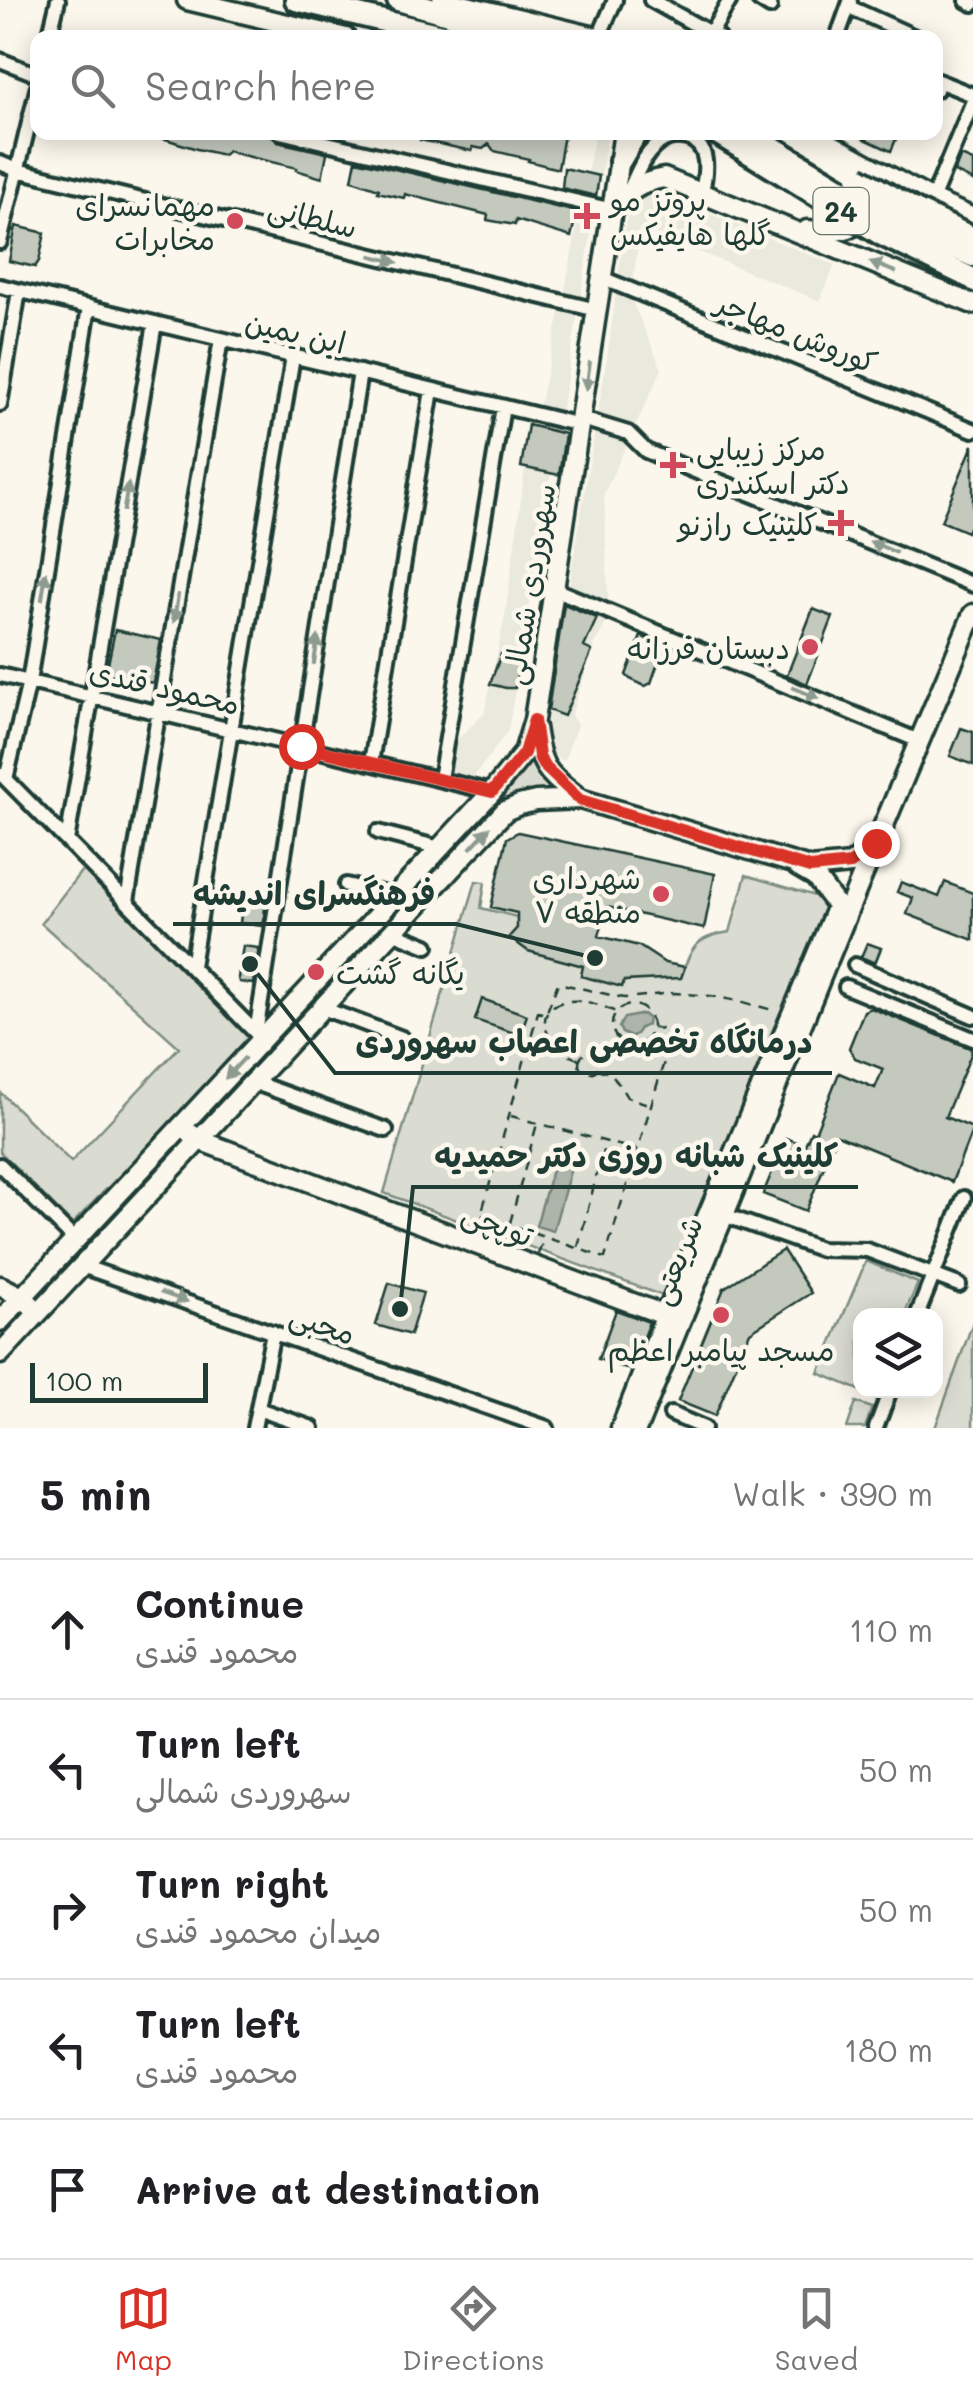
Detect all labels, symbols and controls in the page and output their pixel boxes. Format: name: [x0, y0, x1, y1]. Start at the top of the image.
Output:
search box: [30, 30, 943, 140]
icon: search: [65, 58, 120, 113]
text: Search here: [145, 60, 376, 110]
place label: پروتز مو گلها هایفیکس: [608, 179, 771, 253]
place label: مهمانسرای مخابرات: [75, 184, 215, 258]
street label: سلطانی: [264, 186, 362, 247]
road number: 24: [814, 188, 868, 234]
marker: پروتز مو گلها هایفیکس: [574, 203, 600, 229]
marker: مهمانسرای مخابرات: [224, 210, 246, 232]
one-way arrow: [369, 252, 400, 267]
one-way arrow: [868, 258, 898, 274]
street label: کوروش مهاجر: [708, 279, 884, 381]
street label: ابن یمین: [242, 300, 350, 362]
one-way arrow: [579, 361, 595, 392]
place label: مرکز زیبایی دکتر اسکندری: [696, 428, 850, 502]
marker: مرکز زیبایی دکتر اسکندری: [660, 452, 686, 478]
one-way arrow: [118, 481, 134, 512]
street label: سهروردی شمالی: [492, 481, 565, 688]
place label: کلینیک رازنو: [676, 503, 818, 543]
marker: کلینیک رازنو: [828, 510, 854, 536]
one-way arrow: [868, 539, 898, 555]
one-way arrow: [37, 569, 53, 601]
one-way arrow: [168, 593, 184, 624]
place label: دبستان فرزانه: [627, 627, 790, 667]
one-way arrow: [309, 634, 324, 665]
marker: دبستان فرزانه: [799, 636, 821, 658]
street label: محمود قندی: [86, 649, 244, 723]
one-way arrow: [791, 686, 821, 702]
route start: [279, 724, 325, 770]
route end: [854, 821, 900, 867]
one-way arrow: [468, 826, 491, 850]
place label: شهرداری منطقه ۷: [533, 857, 641, 931]
callout: فرهنگسرای اندیشه: [173, 862, 456, 924]
text: فرهنگسرای اندیشه: [193, 871, 435, 913]
marker: شهرداری منطقه ۷: [650, 883, 672, 905]
place label: یگانه گشت: [336, 952, 465, 992]
marker: یگانه گشت: [305, 961, 327, 983]
callout: درمانگاه تخصصی اعصاب سهروردی: [335, 1011, 832, 1073]
text: درمانگاه تخصصی اعصاب سهروردی: [356, 1019, 812, 1063]
one-way arrow: [224, 1056, 247, 1080]
callout: کلینیک شبانه روزی دکتر حمیدیه: [413, 1125, 858, 1187]
text: کلینیک شبانه روزی دکتر حمیدیه: [434, 1133, 838, 1176]
street label: توپچی: [456, 1191, 540, 1256]
street label: شریعتی: [639, 1210, 712, 1311]
one-way arrow: [159, 1291, 189, 1306]
street label: محبی: [284, 1293, 361, 1354]
marker: مسجد پیامبر اعظم: [710, 1304, 732, 1326]
map controls: [853, 1308, 943, 1398]
button: layers: [853, 1308, 943, 1398]
place label: مسجد پیامبر اعظم: [608, 1329, 834, 1373]
scale bar: [30, 1358, 208, 1402]
text: 100 m: [45, 1362, 123, 1398]
text: 5 min: [40, 1466, 151, 1521]
text: Walk · 390 m: [732, 1472, 933, 1514]
text: Continue: [135, 1578, 304, 1628]
icon: ahead: [40, 1602, 95, 1657]
text: 110 m: [849, 1608, 933, 1650]
text: محمود قندی: [135, 1629, 298, 1671]
text: Turn left: [135, 1718, 301, 1768]
icon: left: [40, 1742, 95, 1797]
text: 50 m: [859, 1748, 933, 1790]
text: سهروردی شمالی: [135, 1769, 352, 1811]
text: Turn right: [135, 1858, 329, 1908]
icon: right: [40, 1882, 95, 1937]
text: 50 m: [859, 1888, 933, 1930]
text: میدان محمود قندی: [135, 1909, 381, 1951]
text: Turn left: [135, 1998, 301, 2048]
icon: left: [40, 2022, 95, 2077]
text: 180 m: [844, 2028, 933, 2070]
text: محمود قندی: [135, 2049, 298, 2091]
icon: arrive: [40, 2162, 95, 2217]
text: Arrive at destination: [135, 2164, 540, 2214]
tab: Map: [115, 2281, 172, 2377]
tab: Directions: [402, 2281, 545, 2377]
tab: Saved: [775, 2281, 858, 2377]

